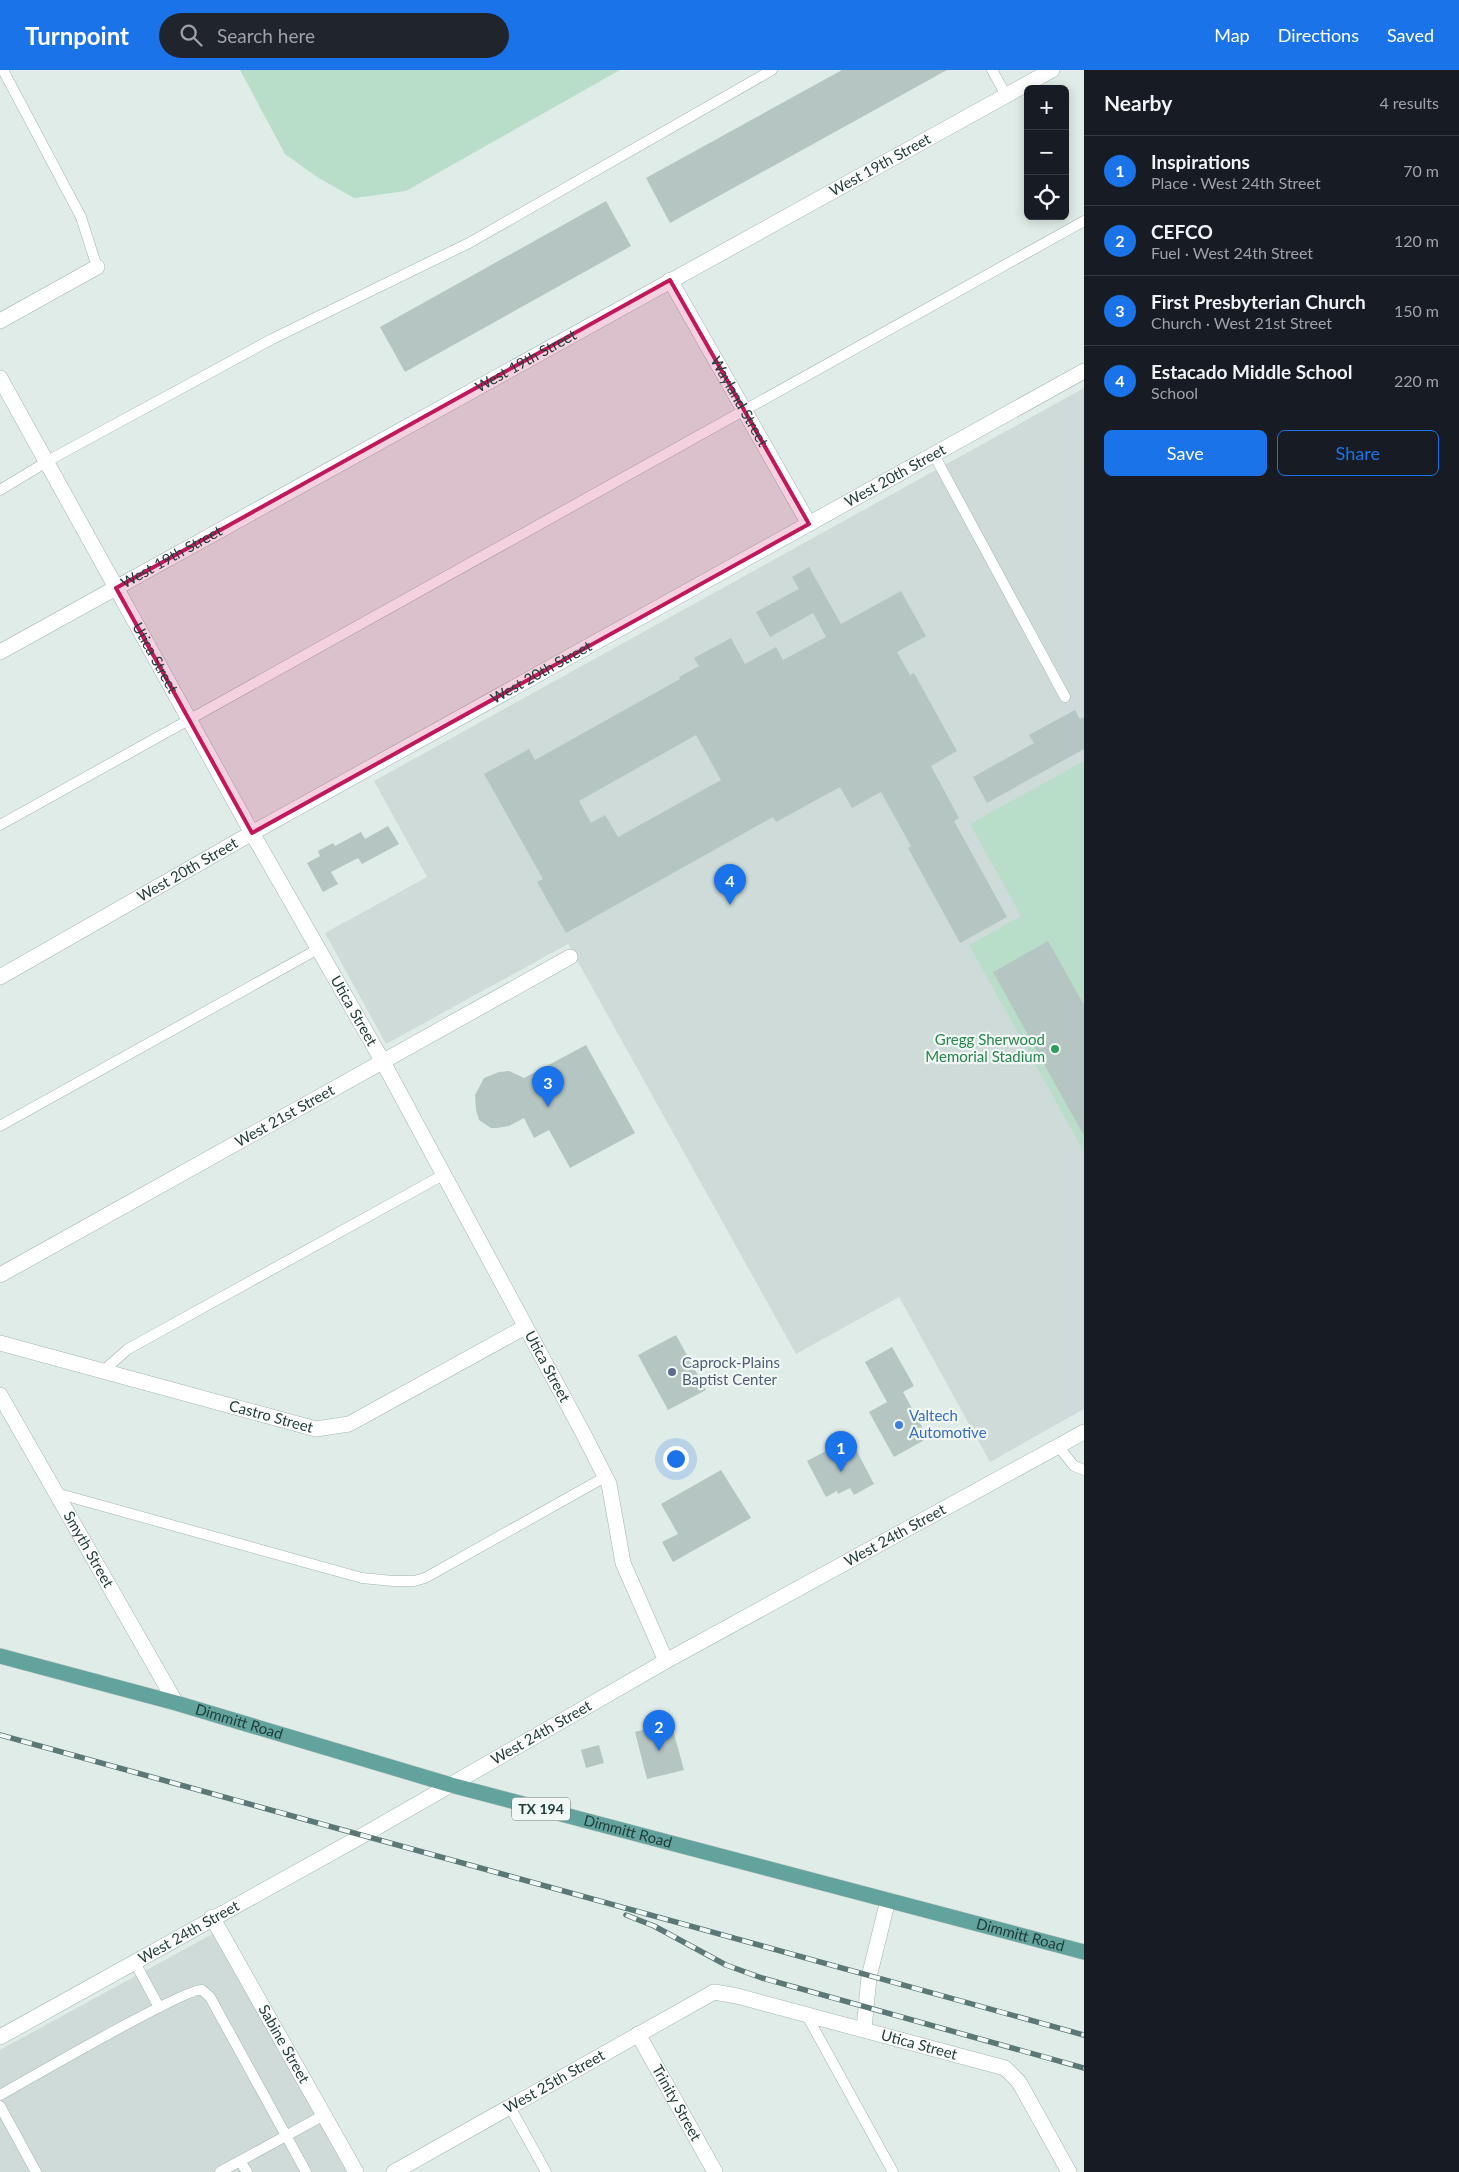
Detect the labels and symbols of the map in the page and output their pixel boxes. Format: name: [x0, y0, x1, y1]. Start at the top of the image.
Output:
street label: West 19th Street: [826, 129, 934, 199]
street label: West 19th Street: [472, 325, 580, 395]
street label: Wayland Street: [707, 353, 773, 450]
street label: West 20th Street: [841, 439, 949, 510]
street label: West 19th Street: [117, 521, 225, 591]
street label: Utica Street: [129, 619, 183, 697]
street label: West 20th Street: [487, 636, 595, 707]
street label: West 20th Street: [134, 833, 241, 905]
pin: 4: [714, 864, 746, 905]
street label: Utica Street: [327, 972, 382, 1049]
place label: Gregg Sherwood Memorial Stadium: [925, 1030, 1045, 1065]
marker: Gregg Sherwood Memorial Stadium: [1049, 1043, 1061, 1055]
pin: 3: [532, 1066, 564, 1107]
street label: West 21st Street: [231, 1080, 338, 1150]
street label: Utica Street: [522, 1327, 575, 1405]
place label: Caprock-Plains Baptist Center: [682, 1353, 780, 1388]
marker: Caprock-Plains Baptist Center: [666, 1366, 678, 1378]
street label: Castro Street: [227, 1396, 316, 1436]
place label: Valtech Automotive: [909, 1406, 987, 1441]
marker: Valtech Automotive: [893, 1419, 905, 1431]
pin: 1: [825, 1431, 857, 1472]
your location: [663, 1446, 689, 1472]
street label: West 24th Street: [841, 1499, 949, 1570]
street label: Smyth Street: [60, 1508, 118, 1591]
street label: West 24th Street: [487, 1696, 595, 1768]
street label: Dimmitt Road: [193, 1699, 285, 1742]
pin: 2: [643, 1710, 675, 1751]
road number: TX 194: [512, 1798, 570, 1820]
street label: Dimmitt Road: [582, 1810, 674, 1851]
street label: West 24th Street: [135, 1896, 243, 1967]
street label: Dimmitt Road: [975, 1914, 1067, 1955]
street label: Sabine Street: [255, 2001, 314, 2087]
street label: Utica Street: [879, 2025, 960, 2063]
street label: West 25th Street: [500, 2045, 608, 2116]
street label: Trinity Street: [649, 2061, 706, 2144]

